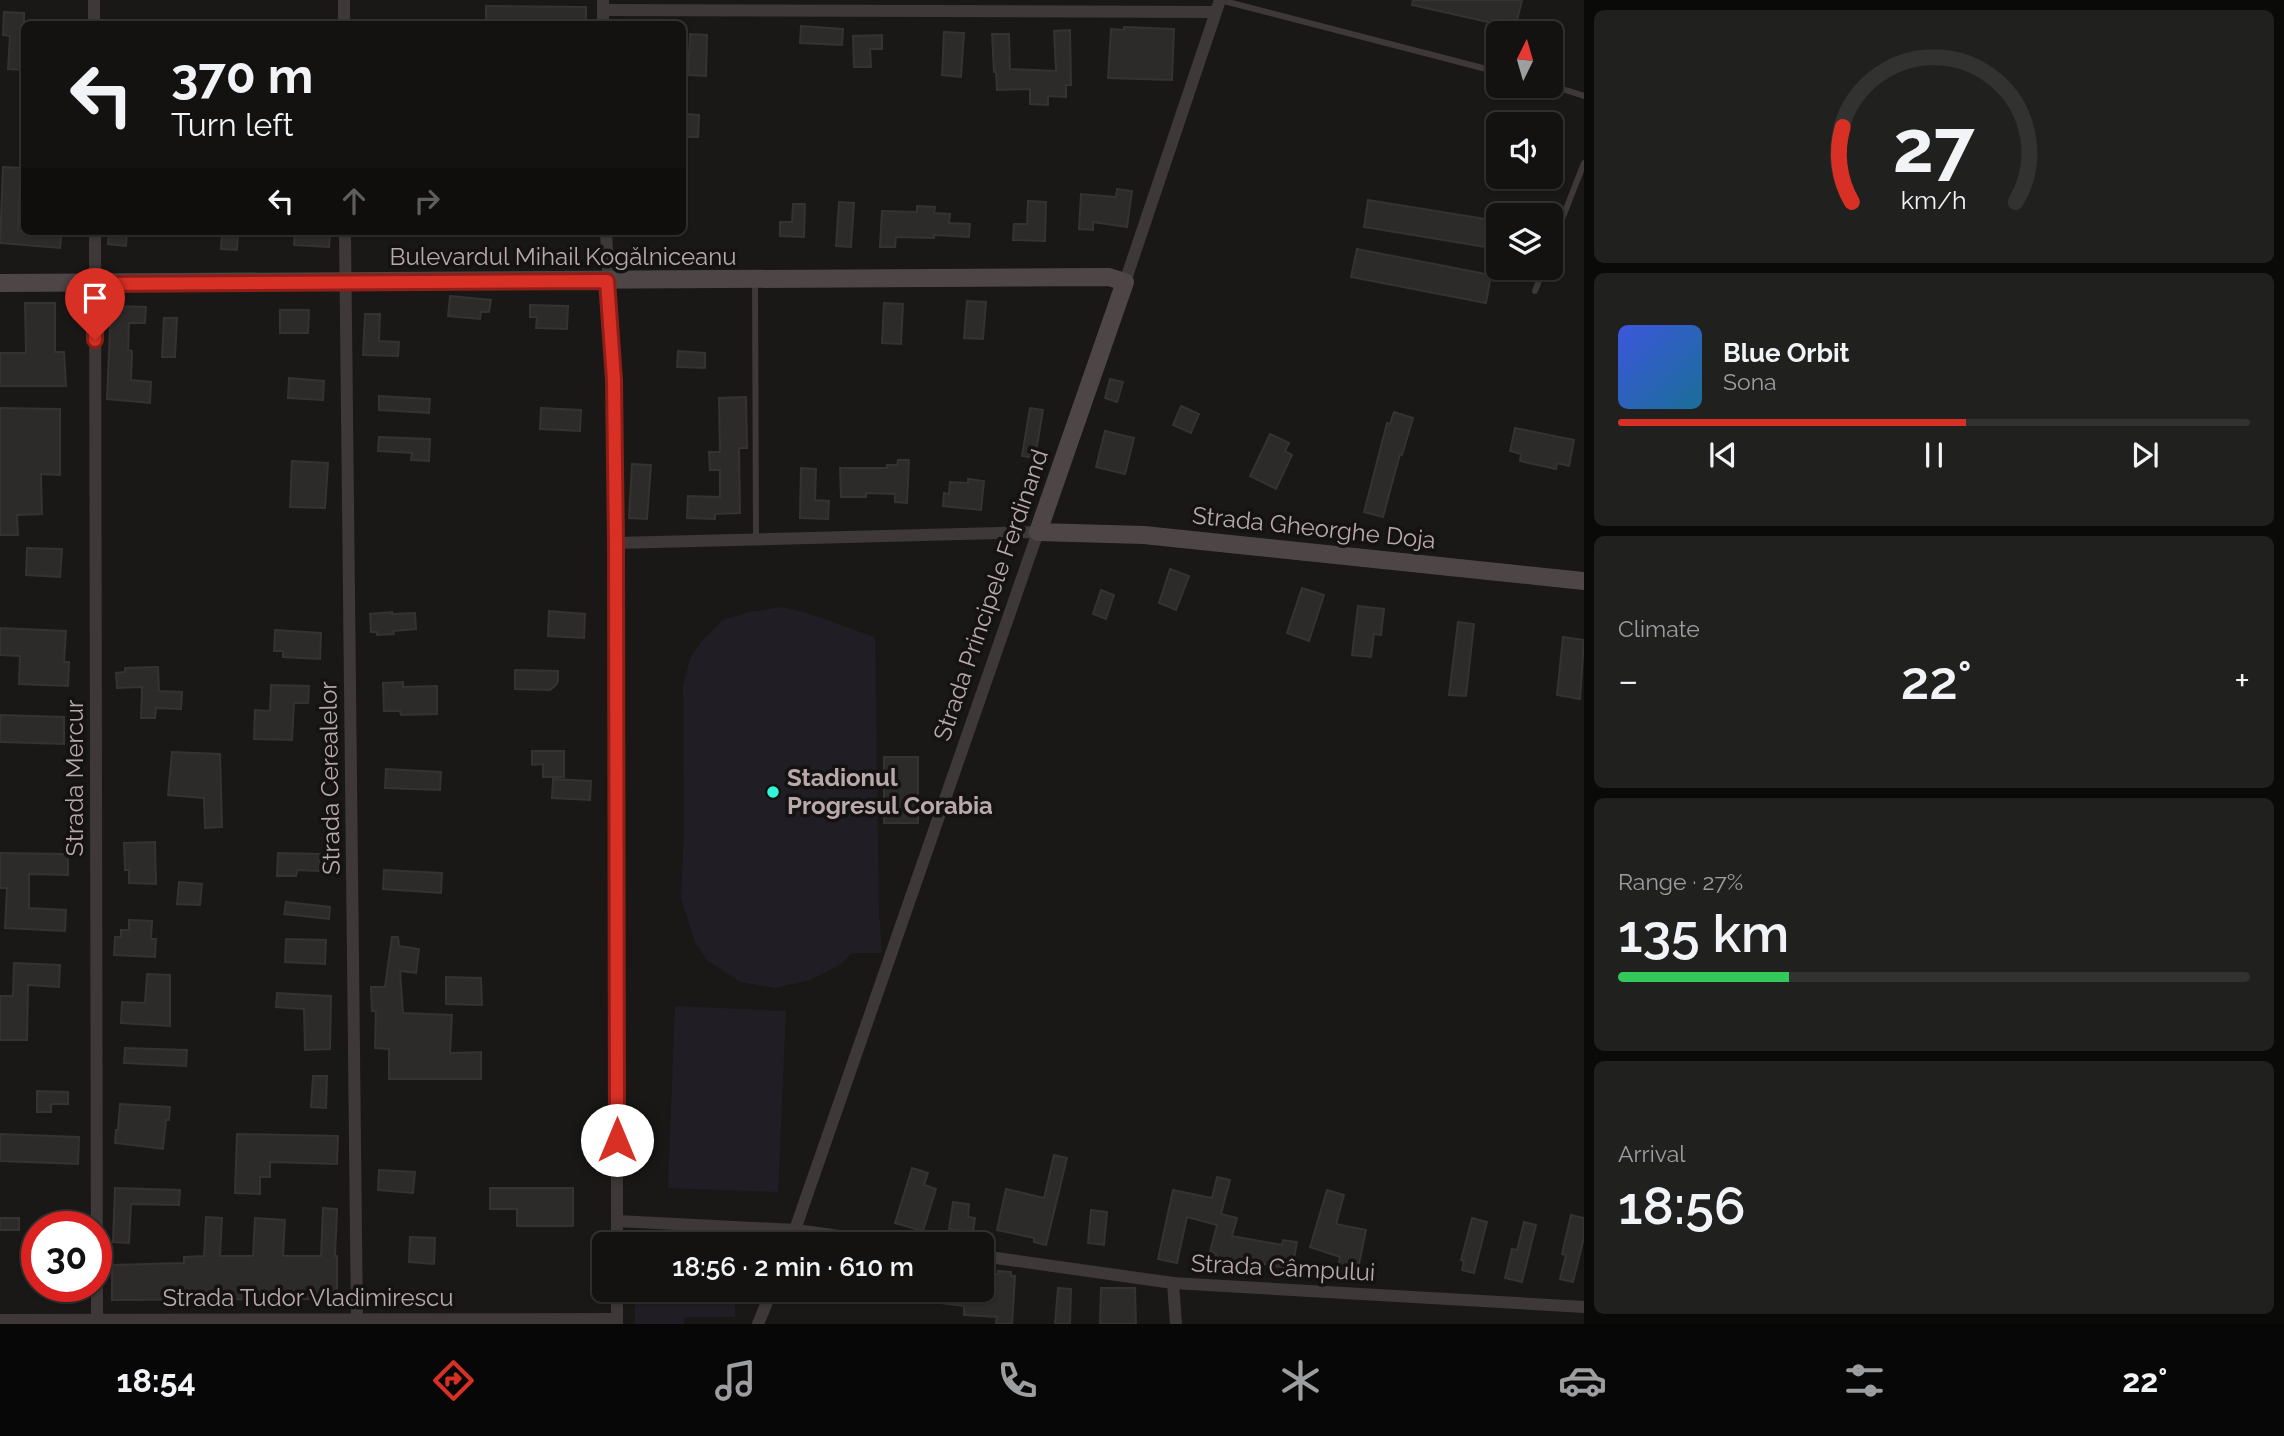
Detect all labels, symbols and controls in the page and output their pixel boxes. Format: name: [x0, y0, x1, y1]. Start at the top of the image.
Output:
north arrow: [1486, 21, 1563, 98]
map controls: [1486, 21, 1563, 280]
text: 370 m: [171, 47, 313, 104]
icon: left: [56, 49, 147, 140]
text: 27: [1893, 105, 1975, 190]
text: Turn left: [171, 106, 293, 143]
button: sound: [1486, 112, 1563, 189]
icon: left: [262, 182, 300, 220]
icon: ahead: [335, 182, 373, 220]
icon: right: [408, 182, 446, 220]
text: km/h: [1901, 185, 1967, 215]
button: layers: [1486, 203, 1563, 280]
street label: Bulevardul Mihail Kogălniceanu: [390, 242, 736, 271]
pin: [65, 268, 125, 340]
icon: arrive: [76, 279, 114, 317]
text: Blue Orbit: [1723, 338, 1850, 368]
text: Sona: [1723, 368, 1777, 395]
icon: previous: [1704, 436, 1742, 474]
icon: pause: [1915, 436, 1953, 474]
icon: next: [2126, 436, 2164, 474]
street label: Strada Principele Ferdinand: [927, 445, 1054, 744]
street label: Strada Gheorghe Doja: [1191, 500, 1437, 555]
text: Climate: [1618, 615, 1700, 642]
text: 22°: [1901, 650, 1972, 711]
text: −: [1618, 658, 1638, 703]
text: +: [2234, 658, 2250, 703]
street label: Strada Cerealelor: [313, 680, 346, 875]
street label: Strada Mercur: [60, 699, 89, 856]
place label: Stadionul Progresul Corabia: [787, 763, 993, 820]
marker: Stadionul Progresul Corabia: [765, 784, 781, 800]
text: Range · 27%: [1618, 868, 1743, 895]
text: 135 km: [1618, 903, 1789, 964]
position arrow: [580, 1103, 654, 1177]
text: Arrival: [1618, 1140, 1685, 1167]
text: 18:56: [1618, 1175, 1746, 1236]
speed limit sign: 30: [21, 1211, 112, 1302]
street label: Strada Câmpului: [1190, 1248, 1376, 1287]
text: 18:56 · 2 min · 610 m: [672, 1252, 914, 1282]
street label: Strada Tudor Vladimirescu: [162, 1283, 454, 1312]
icon: directions: [429, 1356, 478, 1405]
icon: music: [711, 1356, 760, 1405]
icon: phone: [993, 1356, 1042, 1405]
icon: climate: [1276, 1356, 1325, 1405]
icon: car: [1558, 1356, 1607, 1405]
icon: filters: [1840, 1356, 1889, 1405]
text: 18:54: [117, 1362, 196, 1399]
text: 22°: [2122, 1362, 2167, 1399]

